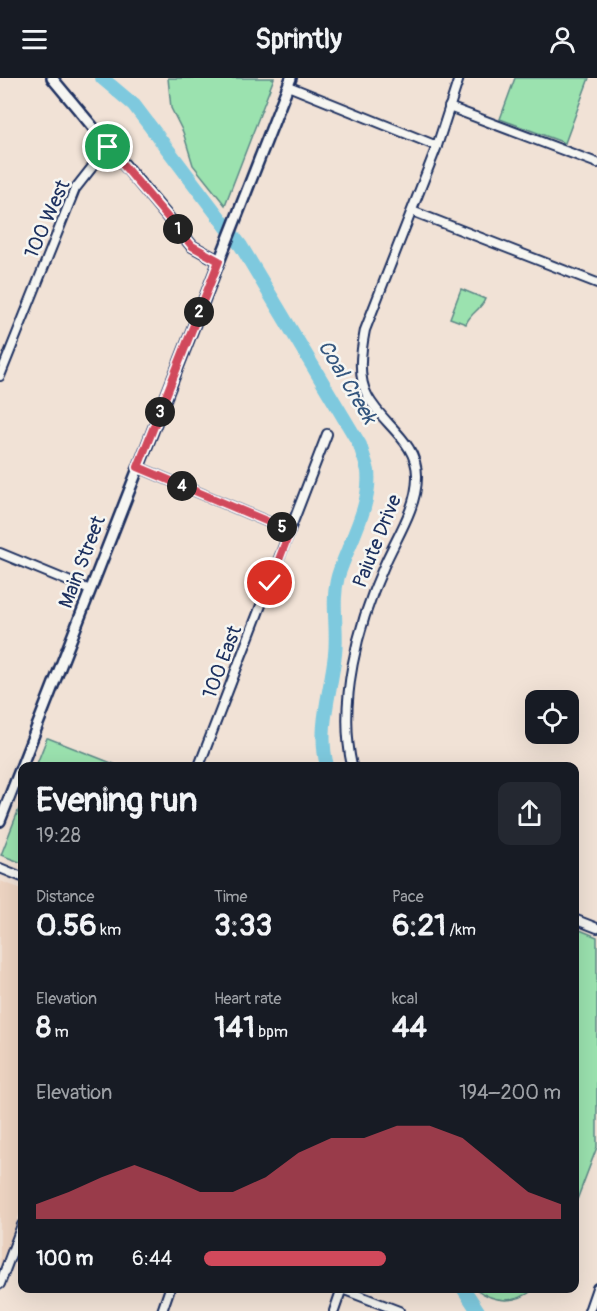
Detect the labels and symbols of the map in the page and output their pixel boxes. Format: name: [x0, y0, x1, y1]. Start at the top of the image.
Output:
pin: [82, 121, 133, 172]
street label: 100 West: [19, 175, 76, 262]
pin: 1: [163, 214, 193, 244]
pin: 2: [184, 297, 214, 327]
water label: Coal Creek: [311, 335, 384, 431]
pin: 3: [145, 397, 175, 427]
pin: 4: [167, 471, 197, 501]
street label: Paiute Drive: [347, 491, 407, 591]
street label: Main Street: [53, 511, 111, 612]
pin: 5: [267, 512, 297, 542]
pin: [244, 557, 295, 608]
street label: 100 East: [197, 621, 248, 702]

